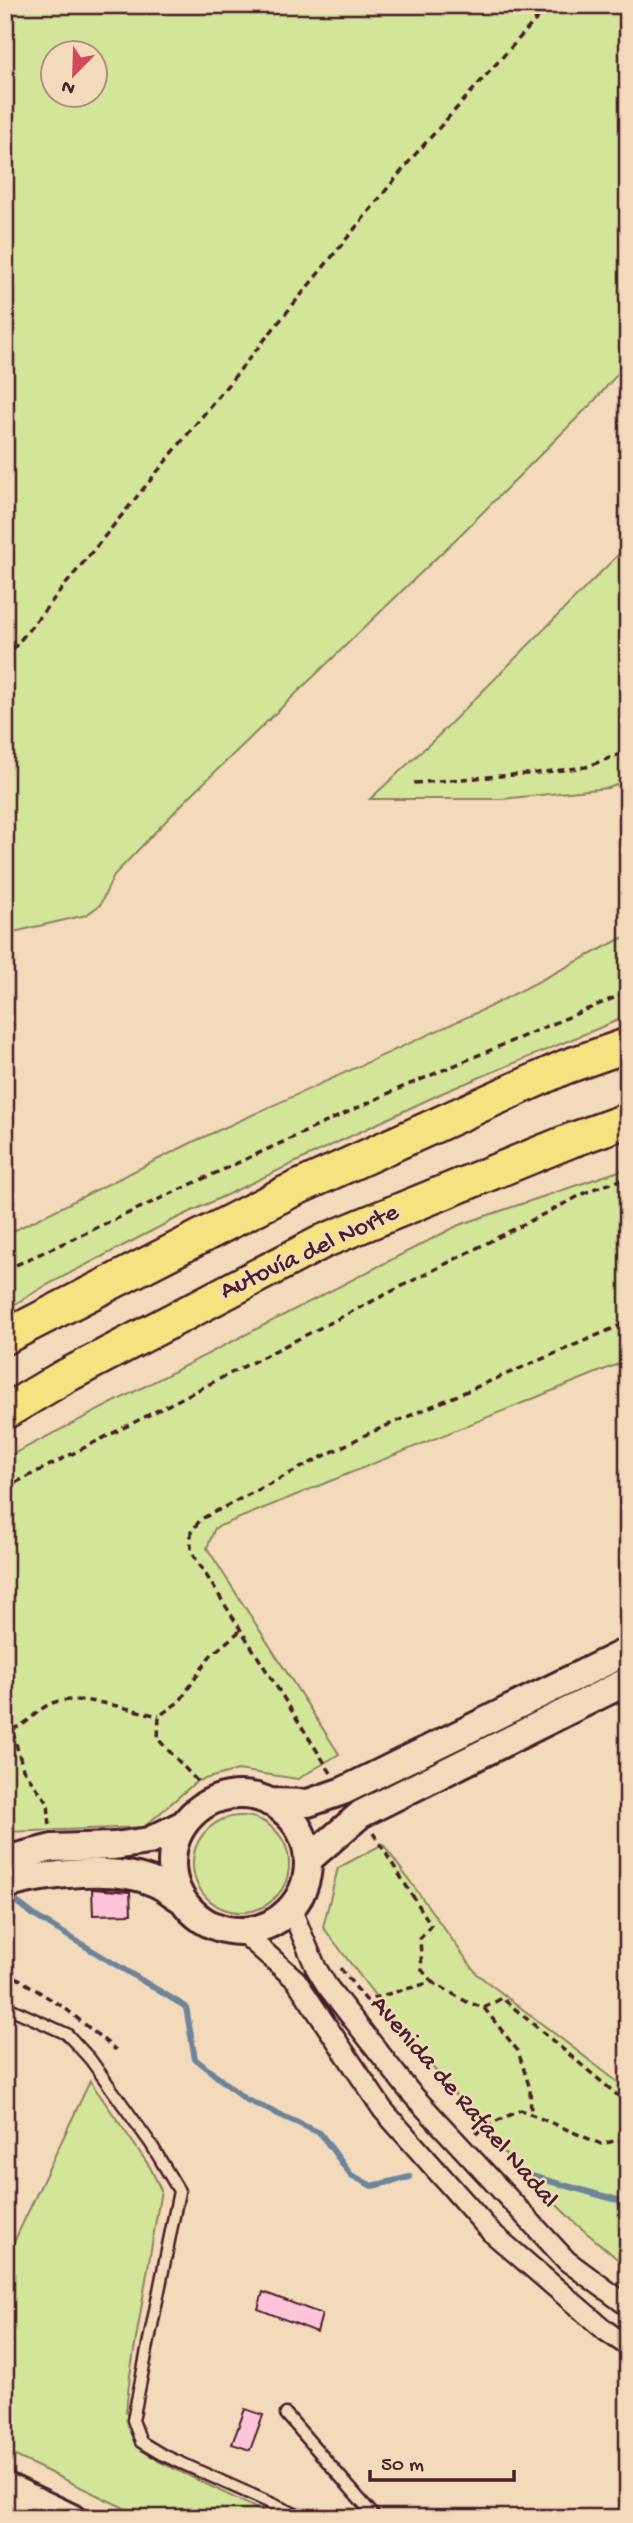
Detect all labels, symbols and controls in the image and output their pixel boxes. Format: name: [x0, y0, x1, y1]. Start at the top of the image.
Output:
north arrow: [38, 38, 108, 108]
text: N: [59, 73, 79, 99]
street label: Autovía del Norte: [216, 1198, 405, 1308]
street label: Avenida de Rafael Nadal: [362, 1990, 564, 2216]
scale bar: [370, 2439, 514, 2483]
text: 50 m: [381, 2454, 424, 2479]

